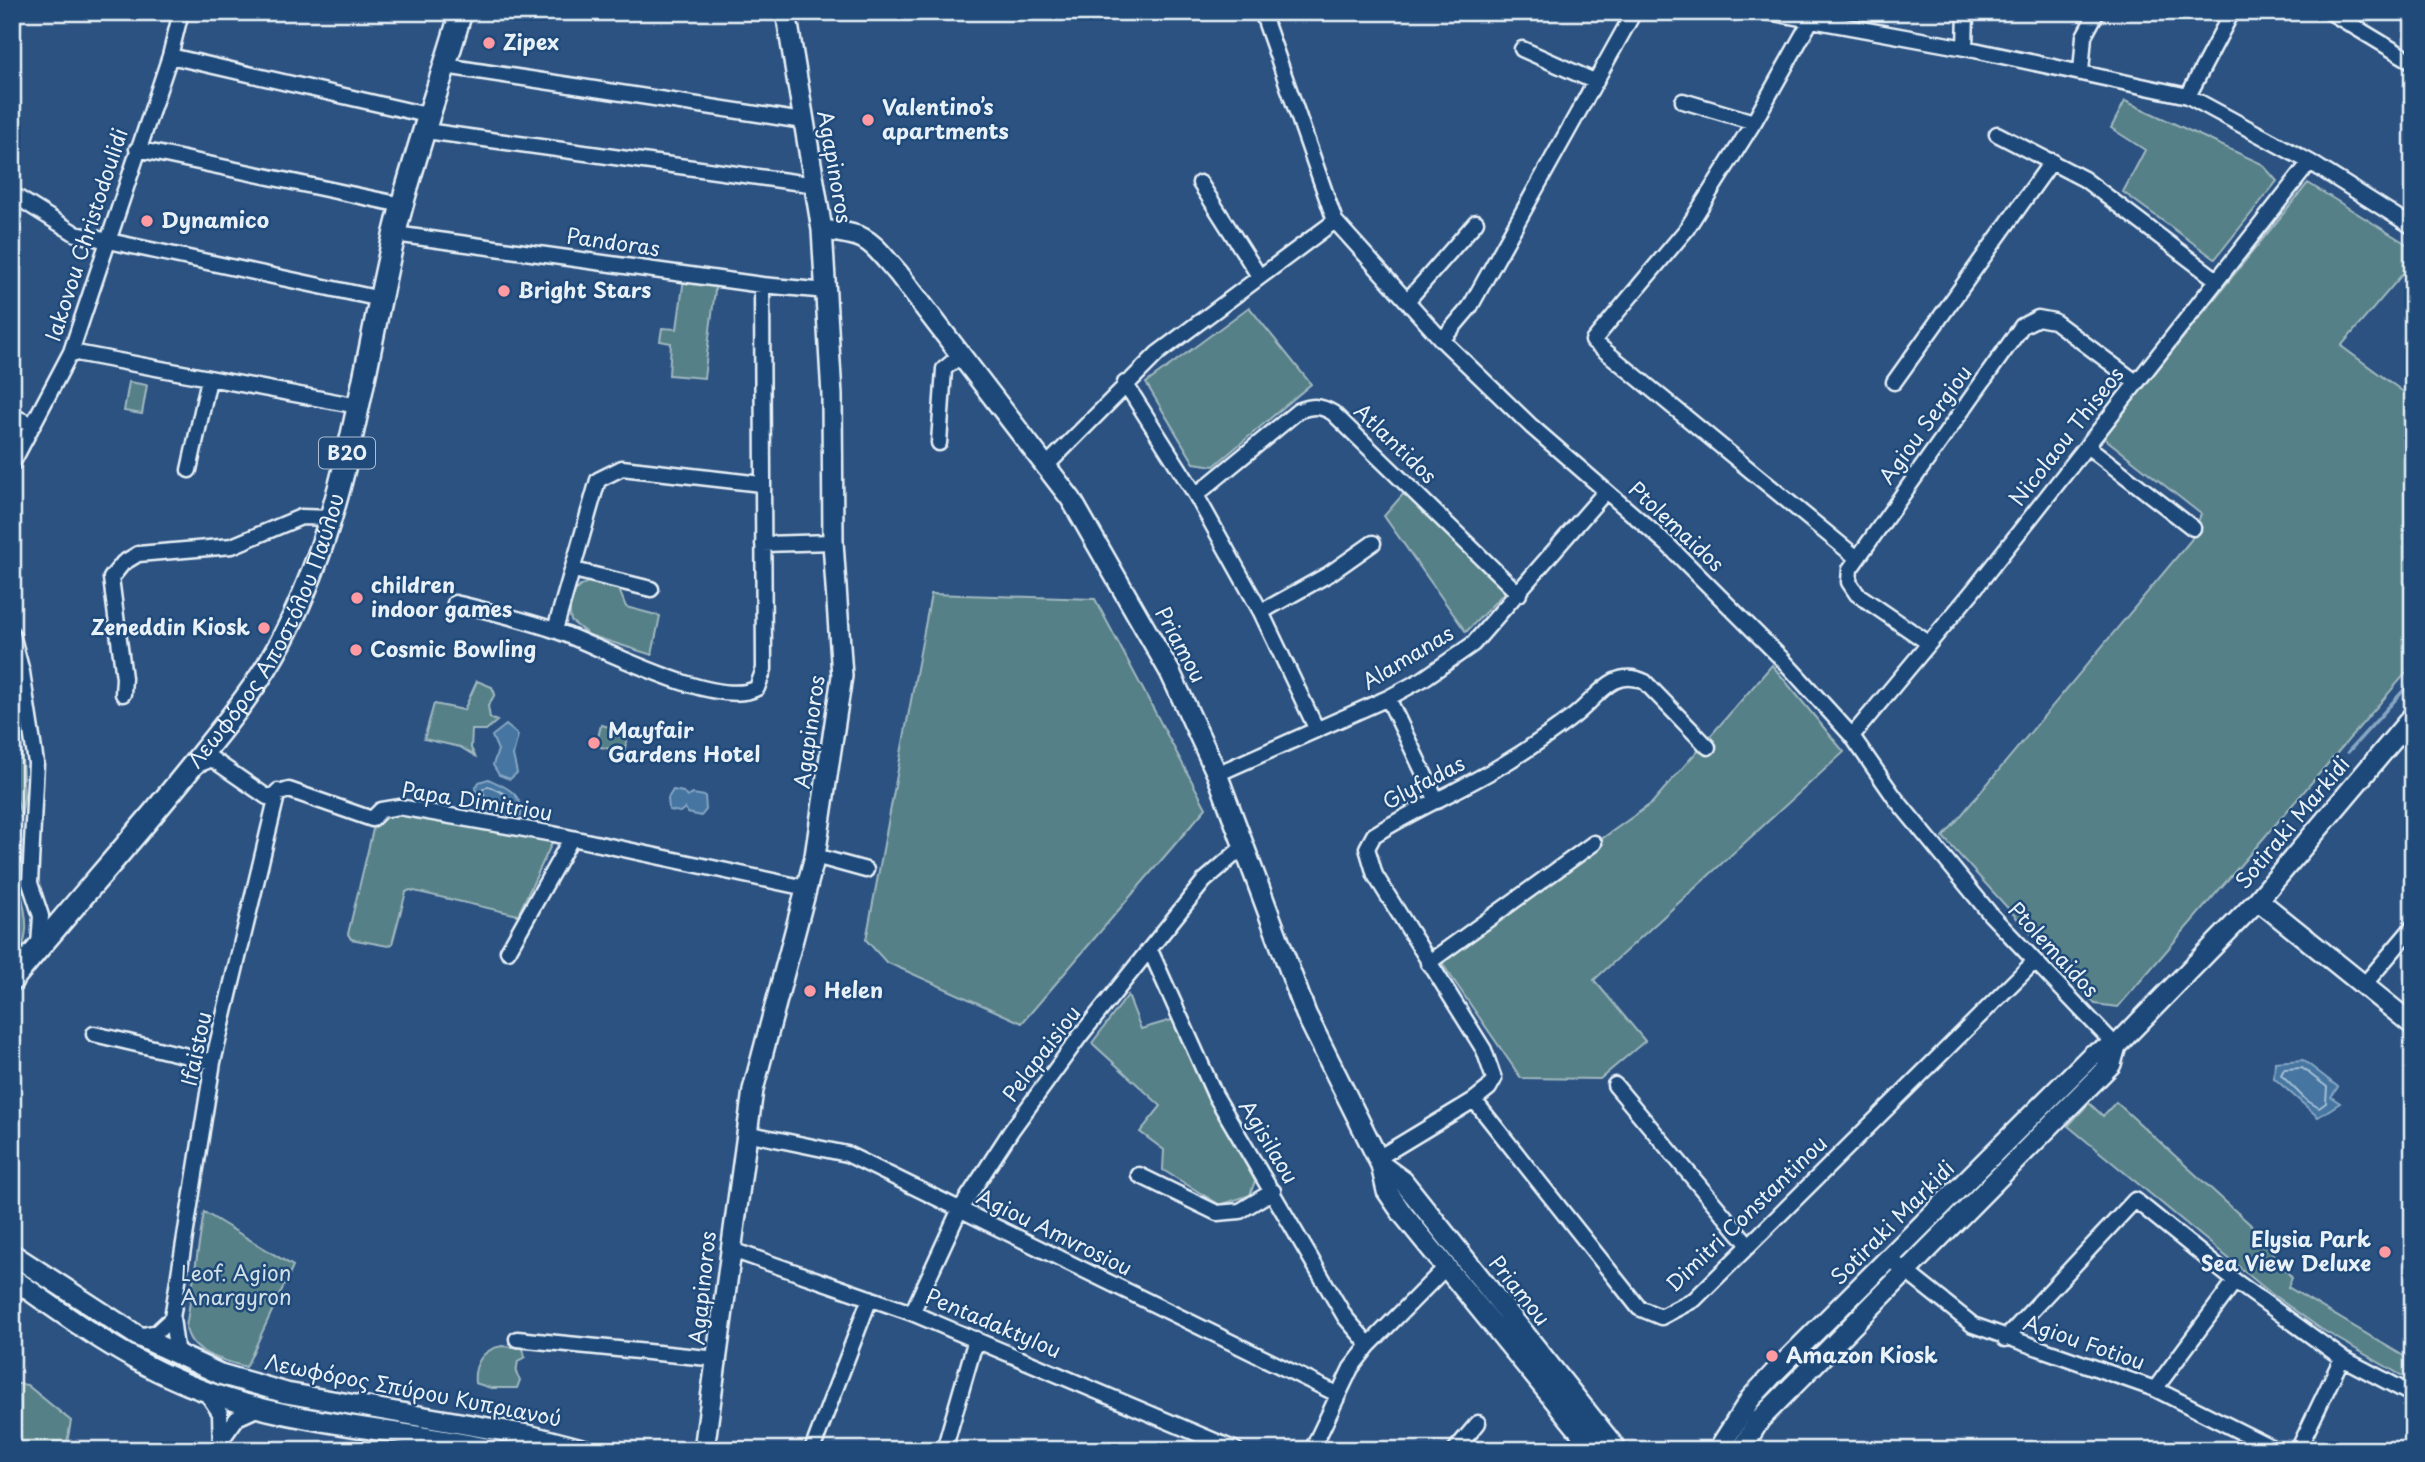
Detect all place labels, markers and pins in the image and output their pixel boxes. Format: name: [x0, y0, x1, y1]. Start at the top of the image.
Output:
place label: Zipex: [503, 25, 559, 57]
marker: Zipex: [481, 35, 497, 51]
place label: Valentino’s apartments: [882, 90, 1009, 146]
marker: Valentino’s apartments: [860, 112, 876, 128]
place label: Dynamico: [161, 203, 269, 235]
marker: Dynamico: [139, 213, 155, 229]
place label: Bright Stars: [518, 273, 651, 305]
marker: Bright Stars: [496, 283, 512, 299]
place label: children indoor games: [371, 568, 512, 624]
marker: children indoor games: [349, 590, 365, 606]
place label: Zeneddin Kiosk: [91, 610, 250, 642]
marker: Zeneddin Kiosk: [256, 620, 272, 636]
place label: Cosmic Bowling: [370, 632, 536, 664]
marker: Cosmic Bowling: [348, 642, 364, 658]
place label: Mayfair Gardens Hotel: [608, 713, 760, 769]
marker: Mayfair Gardens Hotel: [586, 735, 602, 751]
place label: Helen: [824, 973, 883, 1005]
marker: Helen: [802, 983, 818, 999]
place label: Elysia Park Sea View Deluxe: [2201, 1222, 2371, 1278]
marker: Elysia Park Sea View Deluxe: [2377, 1244, 2393, 1260]
place label: Amazon Kiosk: [1786, 1338, 1938, 1370]
marker: Amazon Kiosk: [1764, 1348, 1780, 1364]

